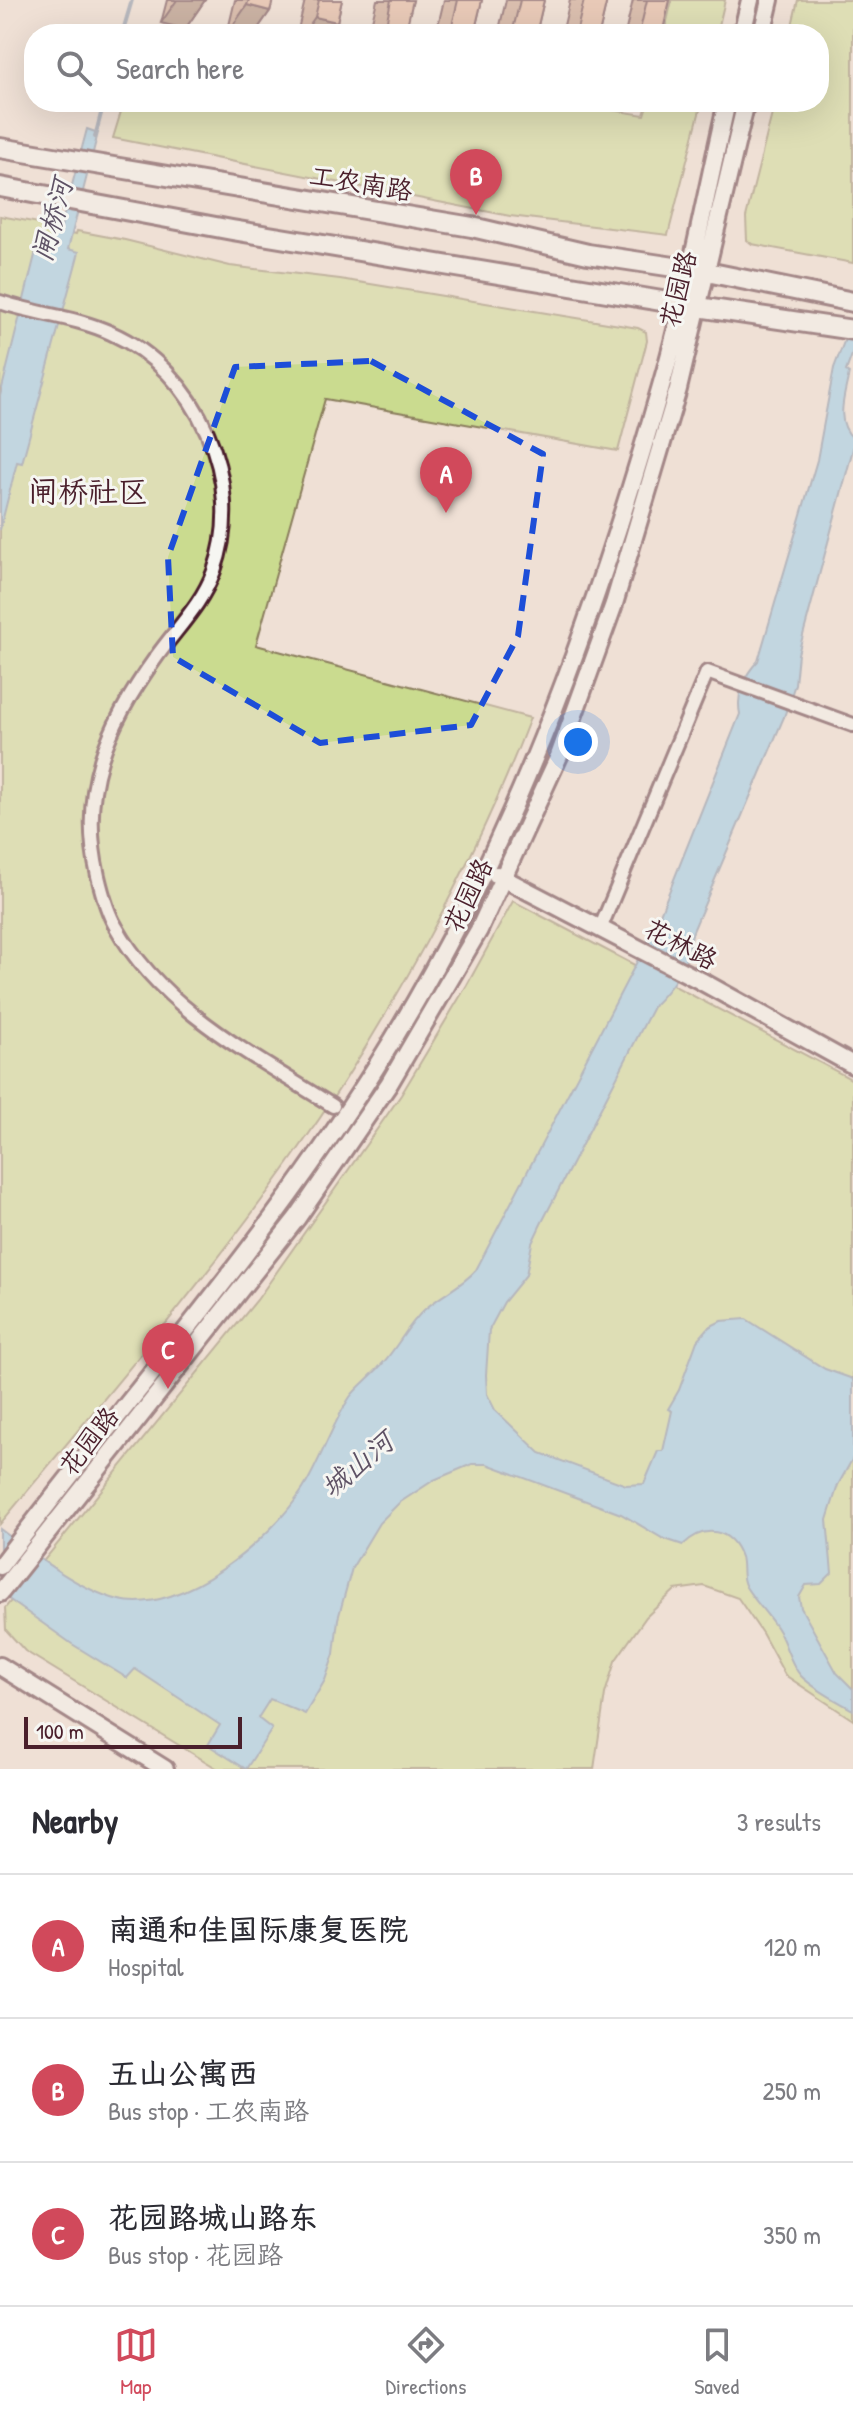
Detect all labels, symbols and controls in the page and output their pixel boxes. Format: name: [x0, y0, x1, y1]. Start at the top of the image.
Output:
search box: [24, 24, 829, 112]
icon: search: [52, 46, 96, 90]
text: Search here: [116, 48, 244, 88]
pin: B: [450, 149, 502, 215]
street label: 工农南路: [307, 157, 415, 208]
water label: 闸桥河: [23, 171, 82, 265]
street label: 花园路: [651, 247, 704, 331]
pin: A: [420, 447, 472, 513]
district label: 闸桥社区: [28, 471, 148, 511]
your location: [558, 722, 598, 762]
street label: 花园路: [435, 852, 500, 938]
street label: 花林路: [639, 910, 724, 977]
pin: C: [142, 1323, 194, 1389]
street label: 花园路: [51, 1399, 126, 1482]
water label: 城山河: [313, 1420, 404, 1506]
scale bar: [24, 1713, 242, 1749]
text: 100 m: [36, 1716, 84, 1746]
text: Nearby: [32, 1798, 118, 1844]
text: 3 results: [737, 1804, 821, 1839]
text: 南通和佳国际康复医院: [108, 1909, 408, 1949]
text: A: [52, 1929, 64, 1964]
text: 120 m: [764, 1929, 821, 1964]
text: Hospital: [108, 1949, 184, 1984]
text: 五山公寓西: [108, 2053, 258, 2093]
text: B: [51, 2073, 65, 2108]
text: 250 m: [763, 2073, 821, 2108]
text: Bus stop · 工农南路: [108, 2093, 309, 2128]
text: 花园路城山路东: [108, 2197, 318, 2237]
text: C: [51, 2217, 65, 2252]
text: 350 m: [763, 2217, 821, 2252]
text: Bus stop · 花园路: [108, 2237, 283, 2272]
tab: Map: [114, 2323, 158, 2401]
tab: Directions: [386, 2323, 467, 2401]
tab: Saved: [694, 2323, 739, 2401]

